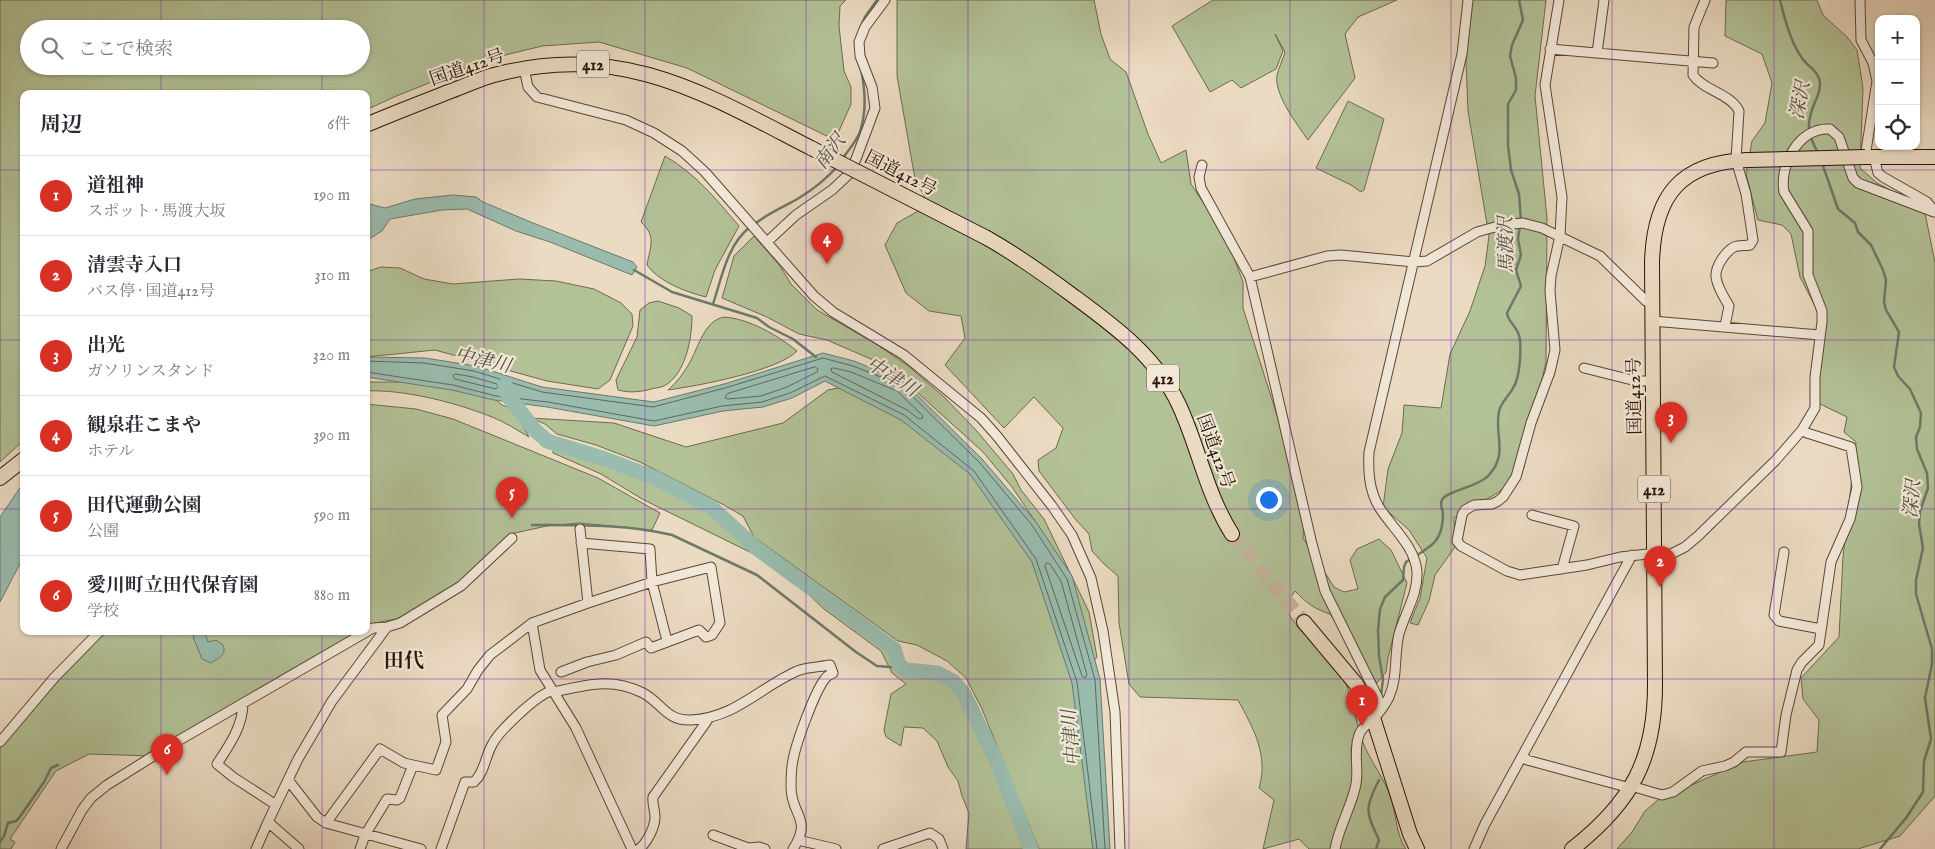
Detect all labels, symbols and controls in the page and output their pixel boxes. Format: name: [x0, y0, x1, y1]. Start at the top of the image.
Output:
map controls: [1875, 15, 1920, 150]
button: +: [1875, 15, 1920, 60]
search box: [20, 20, 370, 75]
icon: search: [38, 34, 66, 62]
text: ここで検索: [78, 38, 173, 62]
street label: 国道412号: [427, 45, 508, 92]
road number: 412: [577, 51, 609, 78]
button: −: [1875, 60, 1920, 105]
water label: 深沢: [1786, 78, 1816, 121]
button: locate: [1875, 105, 1920, 150]
text: 周辺: [40, 112, 82, 139]
text: 6件: [327, 115, 350, 135]
water label: 南沢: [810, 128, 853, 175]
street label: 国道412号: [860, 146, 940, 202]
text: 道祖神: [87, 174, 144, 198]
text: 1: [53, 186, 59, 206]
text: 190 m: [313, 186, 350, 206]
text: スポット · 馬渡大坂: [87, 202, 226, 222]
water label: 馬渡沢: [1494, 214, 1519, 274]
pin: 4: [811, 223, 843, 264]
text: 清雲寺入口: [87, 254, 182, 278]
text: 2: [52, 266, 60, 286]
text: 310 m: [314, 266, 350, 286]
text: バス停 · 国道412号: [87, 282, 215, 302]
text: 出光: [87, 334, 125, 358]
water label: 中津川: [452, 343, 515, 380]
text: 3: [53, 346, 59, 366]
text: 320 m: [313, 346, 350, 366]
water label: 中津川: [861, 352, 924, 404]
street label: 国道412号: [1623, 357, 1648, 435]
text: ガソリンスタンド: [87, 362, 215, 382]
road number: 412: [1147, 364, 1179, 392]
pin: 3: [1655, 402, 1687, 443]
street label: 国道412号: [1190, 411, 1239, 492]
text: 観泉荘こまや: [87, 414, 201, 438]
text: 4: [52, 426, 60, 446]
text: 390 m: [313, 426, 350, 446]
text: ホテル: [87, 442, 134, 462]
road number: 412: [1638, 476, 1670, 502]
pin: 5: [496, 477, 528, 518]
water label: 深沢: [1899, 477, 1927, 519]
your location: [1256, 487, 1282, 513]
text: 田代運動公園: [87, 494, 201, 518]
text: 5: [53, 506, 59, 526]
text: 590 m: [314, 506, 350, 526]
text: 公園: [87, 522, 119, 542]
pin: 2: [1644, 546, 1676, 587]
text: 愛川町立田代保育園: [87, 574, 258, 598]
text: 6: [53, 586, 59, 606]
text: 880 m: [314, 586, 350, 606]
text: 学校: [87, 602, 119, 622]
district label: 田代: [384, 649, 424, 674]
pin: 1: [1346, 685, 1378, 726]
water label: 中津川: [1057, 706, 1086, 767]
pin: 6: [151, 734, 183, 775]

